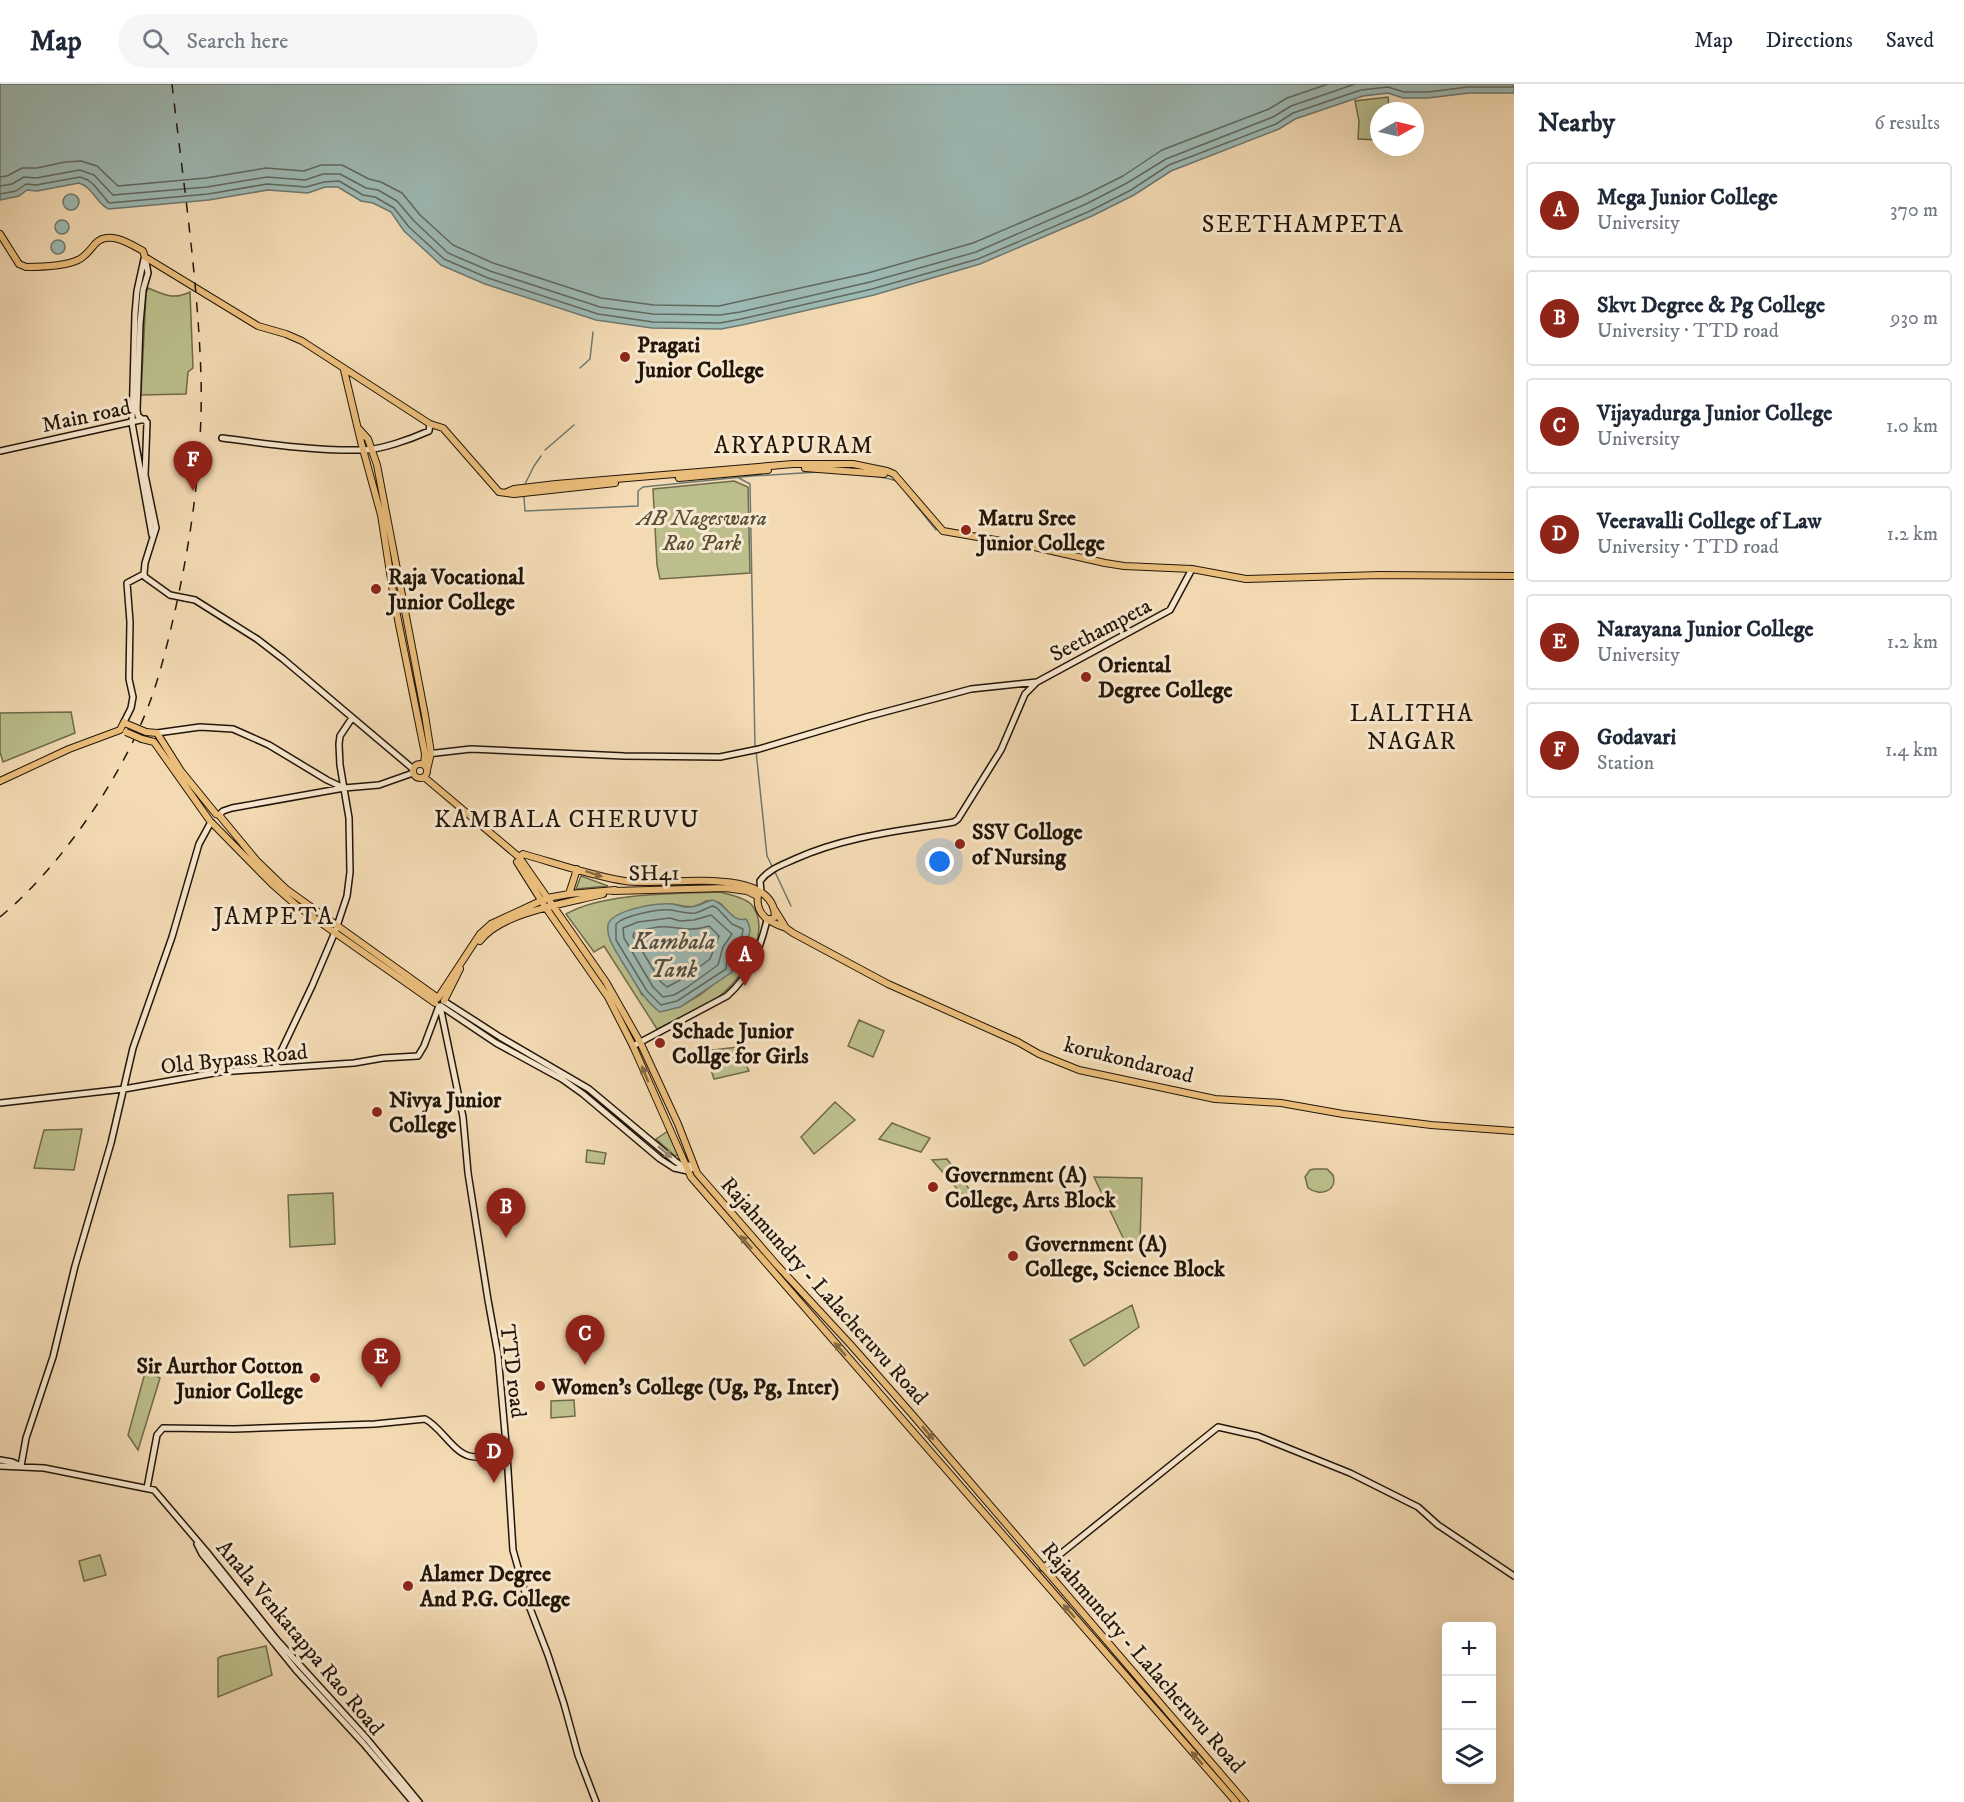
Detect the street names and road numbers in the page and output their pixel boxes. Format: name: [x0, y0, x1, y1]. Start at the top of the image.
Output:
street label: Main road: [39, 394, 133, 439]
street label: Seethampeta: [1045, 592, 1157, 668]
street label: SH41: [628, 860, 680, 887]
street label: korukondaroad: [1061, 1031, 1196, 1090]
street label: Old Bypass Road: [159, 1038, 309, 1081]
street label: Rajahmundry - Lalacheruvu Road: [714, 1172, 933, 1410]
street label: TTD road: [493, 1323, 532, 1420]
street label: Anala Venkatappa Rao Road: [210, 1535, 389, 1741]
street label: Rajahmundry - Lalacheruvu Road: [1035, 1537, 1251, 1779]

